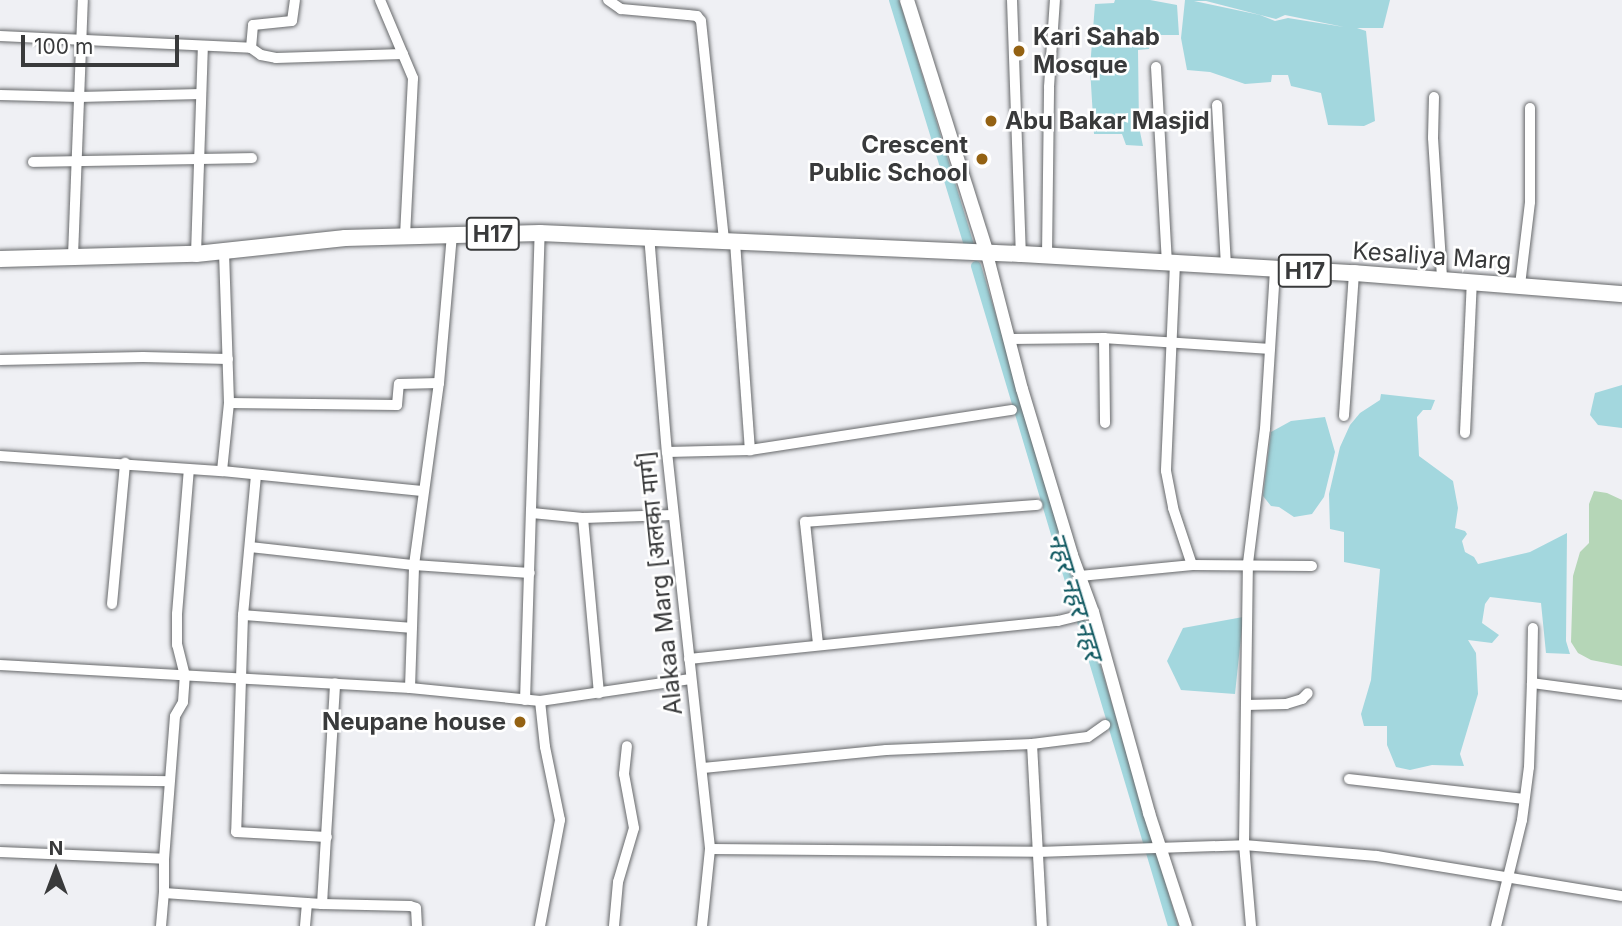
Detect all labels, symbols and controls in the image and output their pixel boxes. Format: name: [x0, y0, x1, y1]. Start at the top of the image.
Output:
scale bar: [24, 21, 182, 65]
place label: Kari Sahab Mosque: [1033, 23, 1160, 79]
text: 100 m: [34, 34, 93, 59]
marker: Kari Sahab Mosque: [1011, 43, 1027, 59]
place label: Abu Bakar Masjid: [1005, 107, 1210, 135]
marker: Abu Bakar Masjid: [983, 113, 999, 129]
place label: Crescent Public School: [809, 131, 968, 187]
marker: Crescent Public School: [974, 151, 990, 167]
road number: H17: [465, 215, 521, 254]
street label: Kesaliya Marg: [1352, 236, 1512, 276]
road number: H17: [1277, 252, 1333, 290]
street label: Alakaa Marg [अलका मार्ग]: [632, 449, 688, 717]
water label: नहर नहर नहर: [1041, 529, 1109, 663]
place label: Neupane house: [322, 708, 506, 736]
marker: Neupane house: [512, 714, 528, 730]
north arrow: [21, 835, 91, 905]
text: N: [49, 837, 63, 860]

